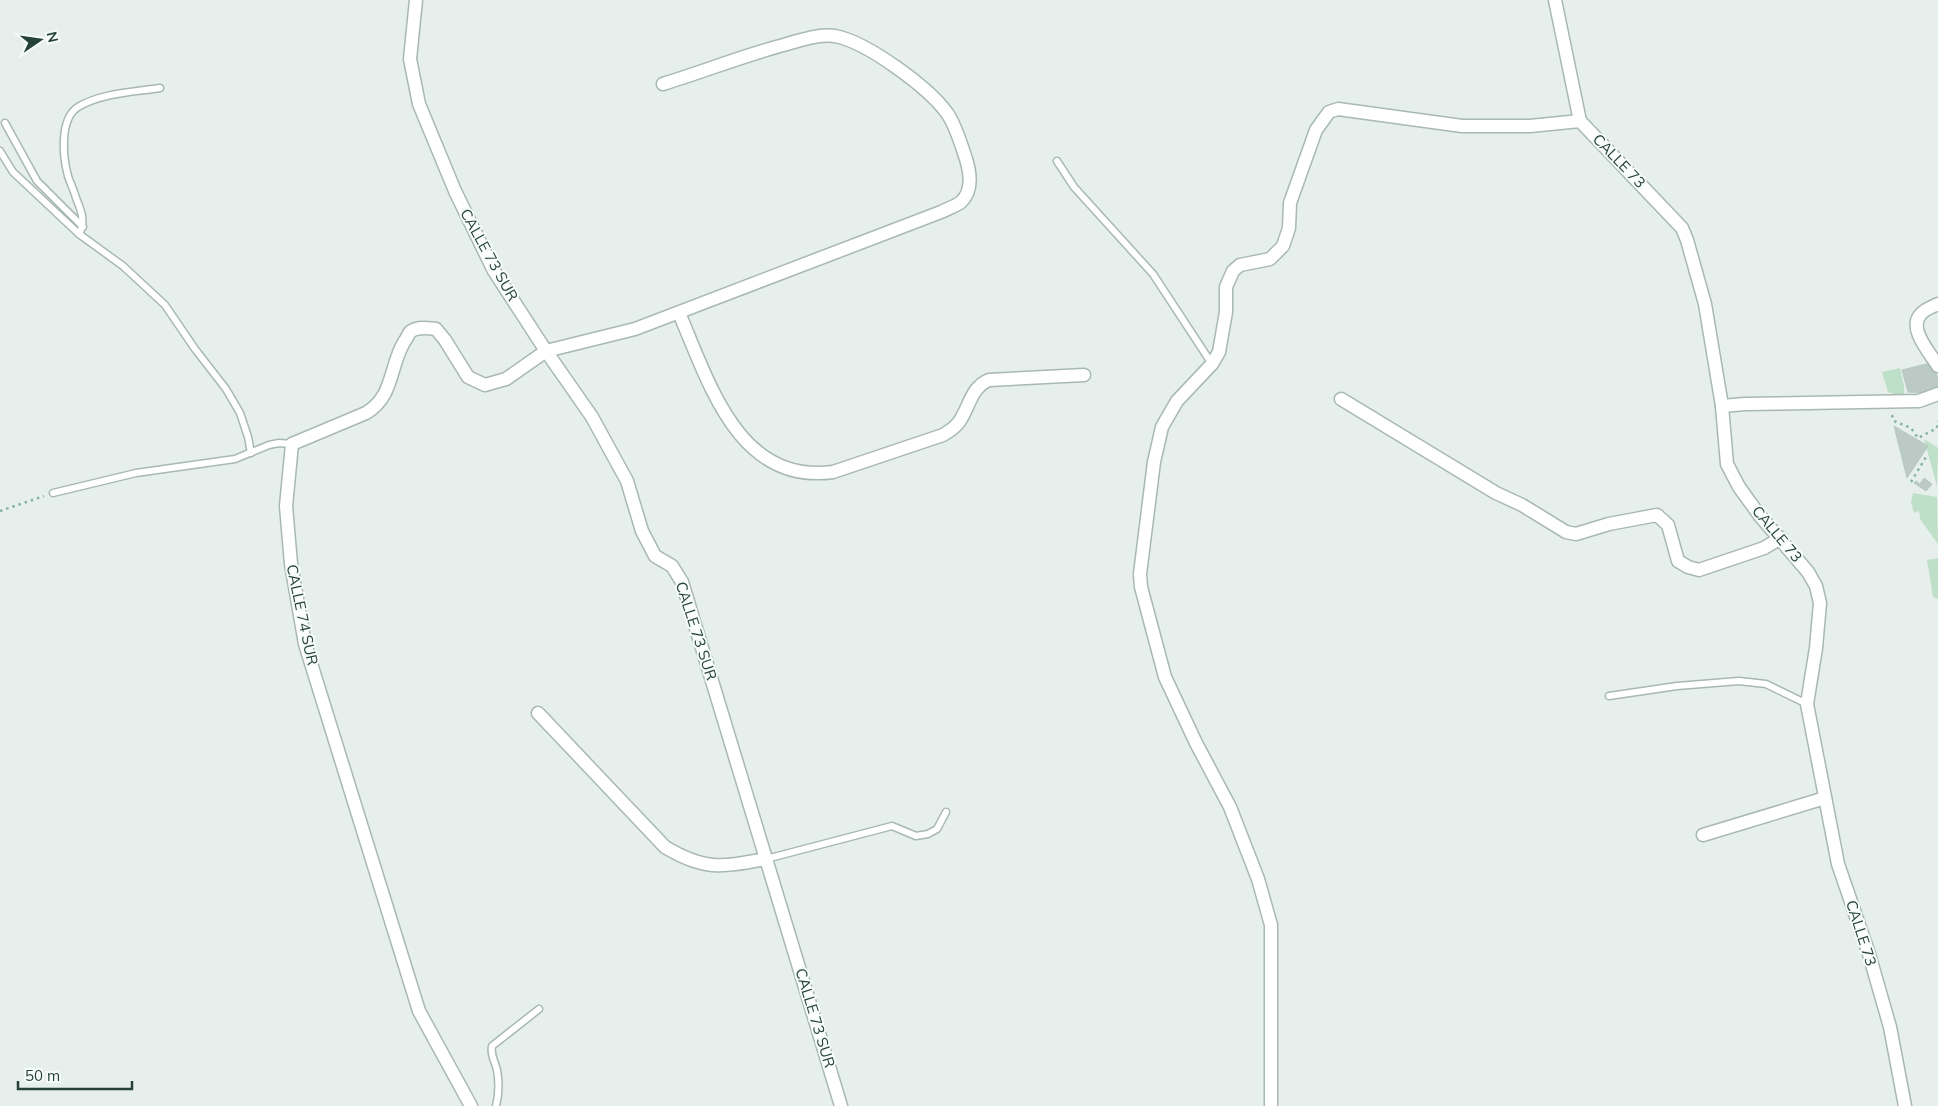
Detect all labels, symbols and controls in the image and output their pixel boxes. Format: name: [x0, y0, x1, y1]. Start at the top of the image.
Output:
north arrow: [15, 15, 65, 65]
text: N: [43, 30, 63, 44]
street label: CALLE 73: [1589, 130, 1650, 192]
street label: CALLE 73 SUR: [456, 205, 523, 304]
street label: CALLE 73: [1748, 501, 1807, 566]
street label: CALLE 74 SUR: [283, 563, 322, 667]
street label: CALLE 73 SUR: [672, 579, 721, 683]
street label: CALLE 73: [1842, 898, 1881, 968]
street label: CALLE 73 SUR: [791, 966, 840, 1070]
scale bar: [18, 1058, 131, 1090]
text: 50 m: [25, 1066, 60, 1085]

